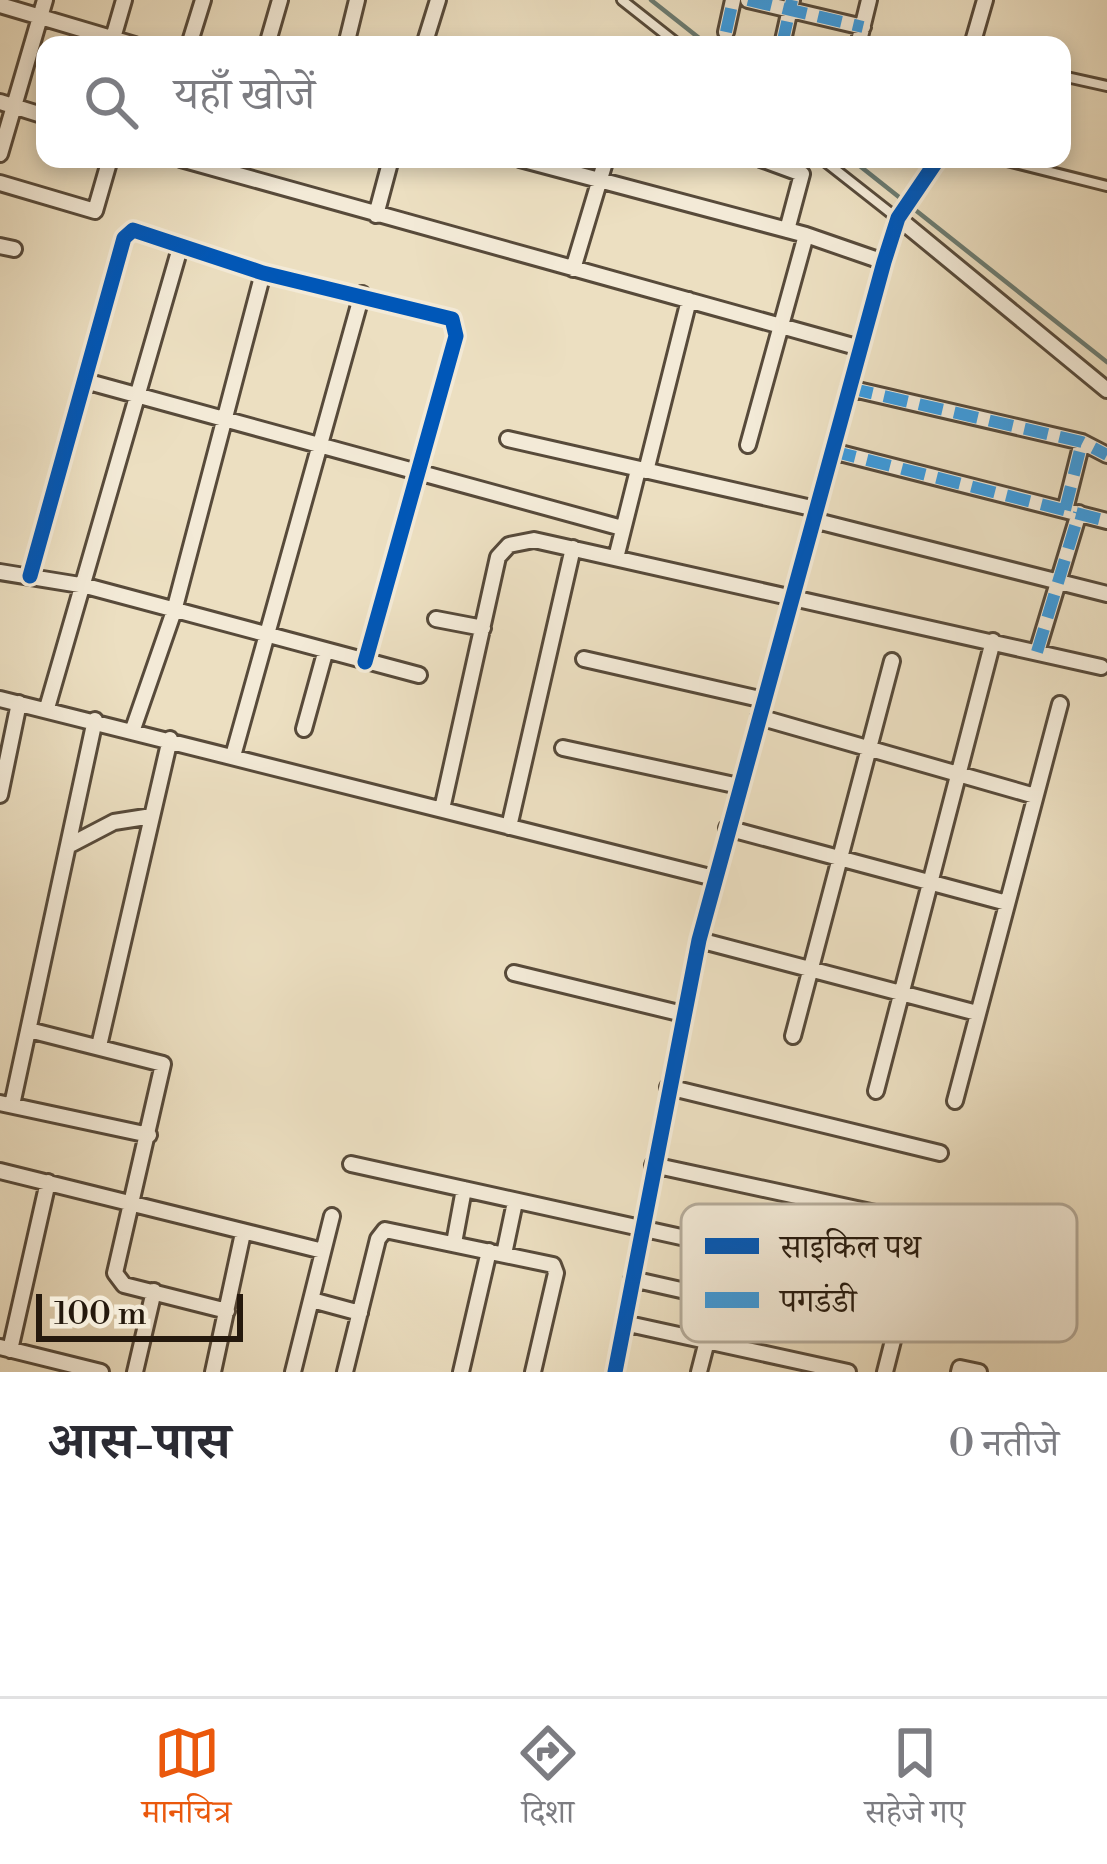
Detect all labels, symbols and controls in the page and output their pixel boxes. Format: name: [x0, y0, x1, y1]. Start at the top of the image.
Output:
search box: [36, 36, 1071, 168]
text: यहाँ खोजें: [174, 67, 315, 124]
icon: search: [78, 69, 144, 135]
legend: [681, 1204, 1077, 1342]
text: साइकिल पथ: [778, 1228, 923, 1269]
text: पगडंडी: [778, 1282, 859, 1323]
scale bar: [36, 1288, 243, 1341]
text: 100 m: [54, 1294, 147, 1335]
text: आस-पास: [48, 1411, 230, 1475]
text: 0 नतीजे: [948, 1420, 1059, 1469]
tab: मानचित्र: [142, 1720, 231, 1844]
tab: दिशा: [515, 1720, 581, 1844]
tab: सहेजे गए: [865, 1720, 965, 1844]

